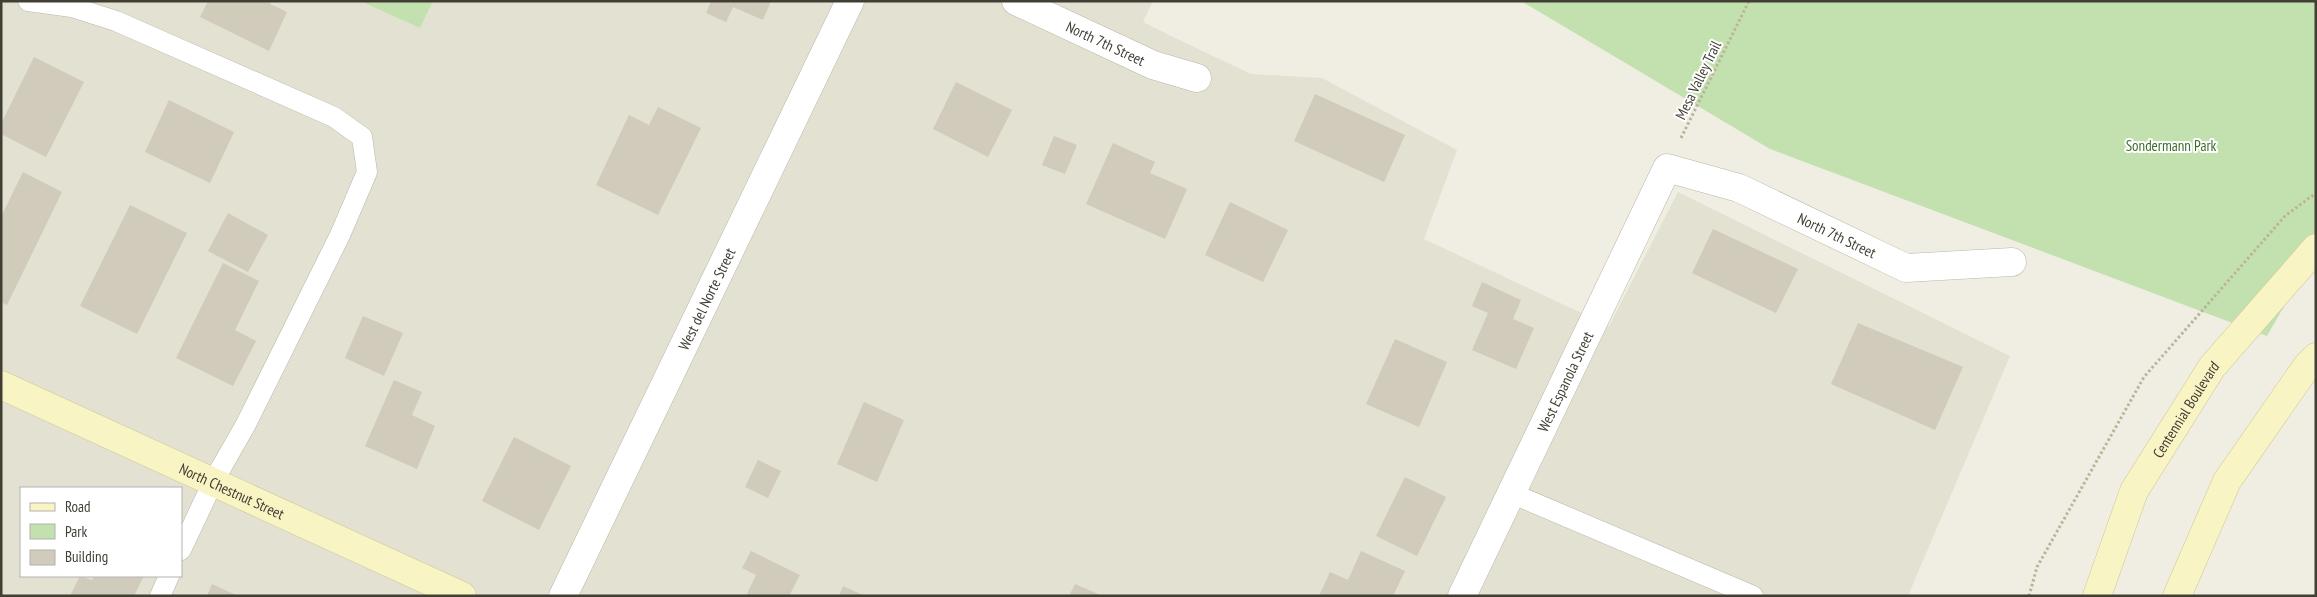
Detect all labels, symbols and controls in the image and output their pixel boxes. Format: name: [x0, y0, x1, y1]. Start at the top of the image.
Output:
street label: North 7th Street: [1063, 16, 1148, 69]
street label: Mesa Valley Trail: [1671, 37, 1725, 122]
park label: Sondermann Park: [2126, 136, 2217, 155]
street label: North 7th Street: [1795, 208, 1879, 262]
street label: West del Norte Street: [674, 245, 739, 353]
street label: West Espanola Street: [1533, 328, 1597, 435]
street label: Centennial Boulevard: [2148, 357, 2223, 461]
street label: North Chestnut Street: [176, 458, 287, 523]
legend: [20, 487, 182, 577]
text: Road: [65, 497, 91, 516]
text: Park: [65, 522, 87, 541]
text: Building: [65, 547, 108, 566]

